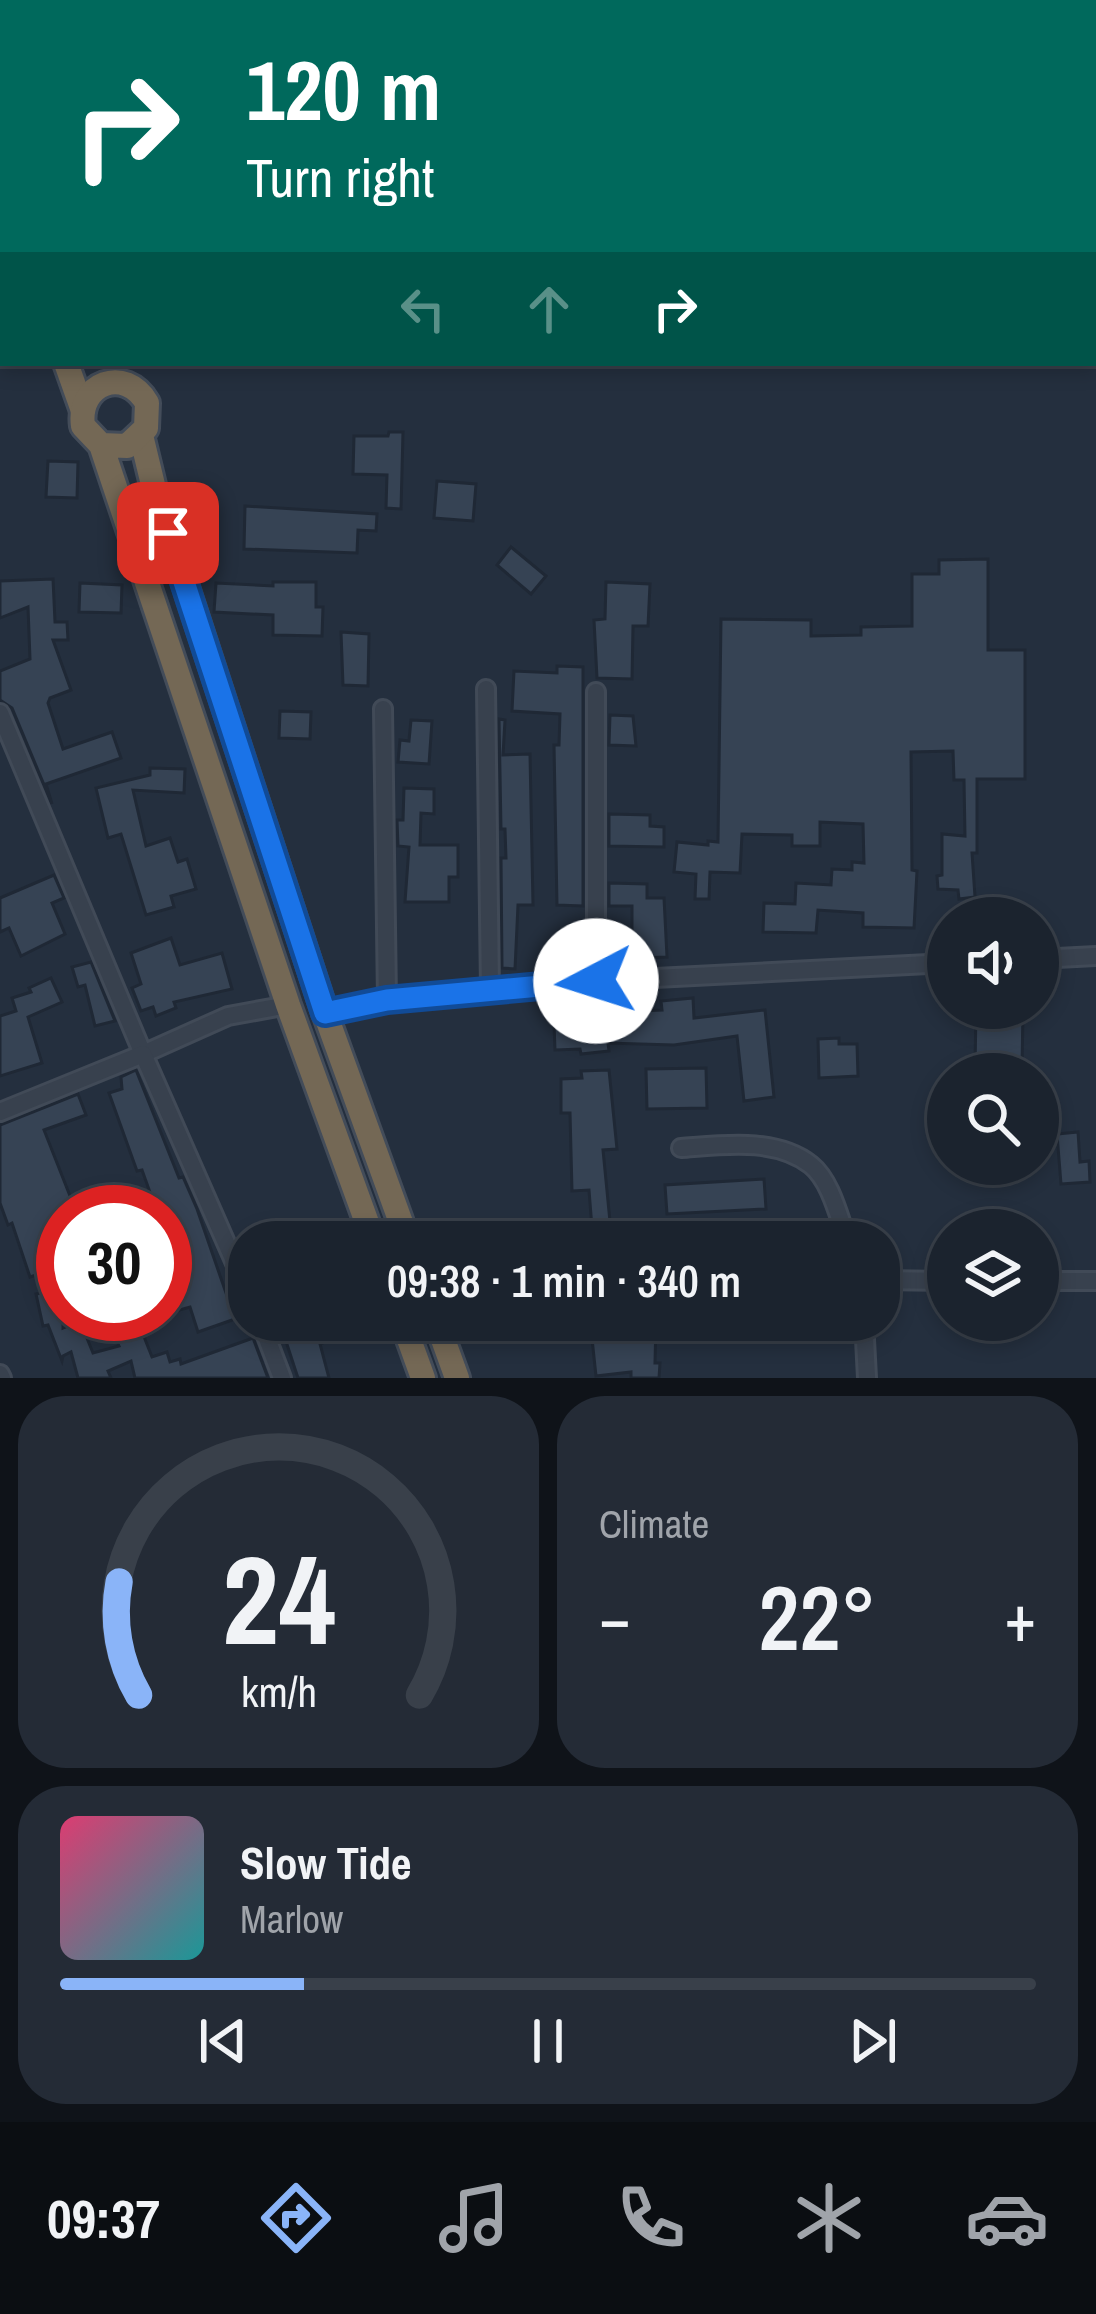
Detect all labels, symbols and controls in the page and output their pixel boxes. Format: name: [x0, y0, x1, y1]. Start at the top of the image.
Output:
text: 120 m: [246, 33, 441, 146]
icon: right: [48, 48, 204, 204]
text: Turn right: [246, 141, 434, 214]
icon: left: [390, 276, 456, 342]
icon: ahead: [516, 276, 582, 342]
icon: right: [642, 276, 708, 342]
pin: [117, 482, 219, 584]
icon: arrive: [135, 500, 201, 566]
map controls: [927, 897, 1059, 1341]
button: sound: [927, 897, 1059, 1029]
position arrow: [533, 918, 659, 1044]
button: search: [927, 1053, 1059, 1185]
speed limit sign: 30: [36, 1185, 192, 1341]
button: layers: [927, 1209, 1059, 1341]
text: 09:38 · 1 min · 340 m: [387, 1250, 741, 1311]
text: Climate: [599, 1498, 709, 1550]
text: 24: [222, 1515, 335, 1683]
text: 22°: [758, 1557, 877, 1678]
text: −: [599, 1573, 631, 1662]
text: +: [1004, 1573, 1036, 1662]
text: km/h: [240, 1663, 317, 1720]
text: Slow Tide: [240, 1832, 412, 1893]
text: Marlow: [240, 1893, 343, 1945]
icon: previous: [190, 2008, 256, 2074]
icon: pause: [515, 2008, 581, 2074]
icon: next: [840, 2008, 906, 2074]
icon: directions: [254, 2176, 338, 2260]
icon: music: [432, 2176, 516, 2260]
icon: phone: [609, 2176, 693, 2260]
icon: climate: [787, 2176, 871, 2260]
icon: car: [965, 2176, 1049, 2260]
text: 09:37: [47, 2182, 160, 2255]

